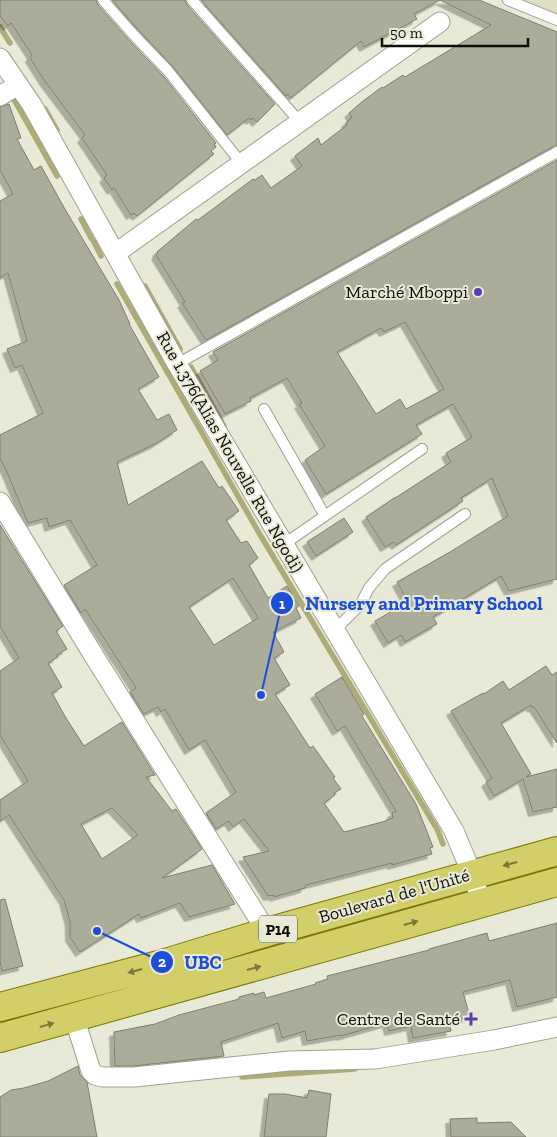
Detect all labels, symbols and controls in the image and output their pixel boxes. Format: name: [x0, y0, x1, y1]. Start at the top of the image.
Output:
scale bar: [382, 15, 528, 47]
text: 50 m: [390, 24, 423, 42]
place label: Marché Mboppi: [346, 281, 468, 303]
marker: Marché Mboppi: [472, 286, 484, 298]
street label: Rue 1.376(Alias Nouvelle Rue Ngodi): [152, 328, 308, 576]
callout: Nursery and Primary School: [270, 586, 553, 620]
text: Nursery and Primary School: [305, 592, 543, 615]
text: 1: [279, 595, 285, 613]
one-way arrow: [502, 860, 517, 868]
street label: Boulevard de l'Unité: [316, 864, 472, 928]
road number: P14: [259, 916, 297, 942]
one-way arrow: [403, 919, 418, 927]
callout: UBC: [150, 945, 232, 979]
text: UBC: [184, 951, 222, 974]
text: 2: [158, 953, 166, 971]
one-way arrow: [247, 963, 262, 971]
one-way arrow: [128, 968, 143, 976]
place label: Centre de Santé: [337, 1008, 460, 1030]
marker: Centre de Santé: [464, 1012, 478, 1026]
one-way arrow: [39, 1020, 54, 1028]

